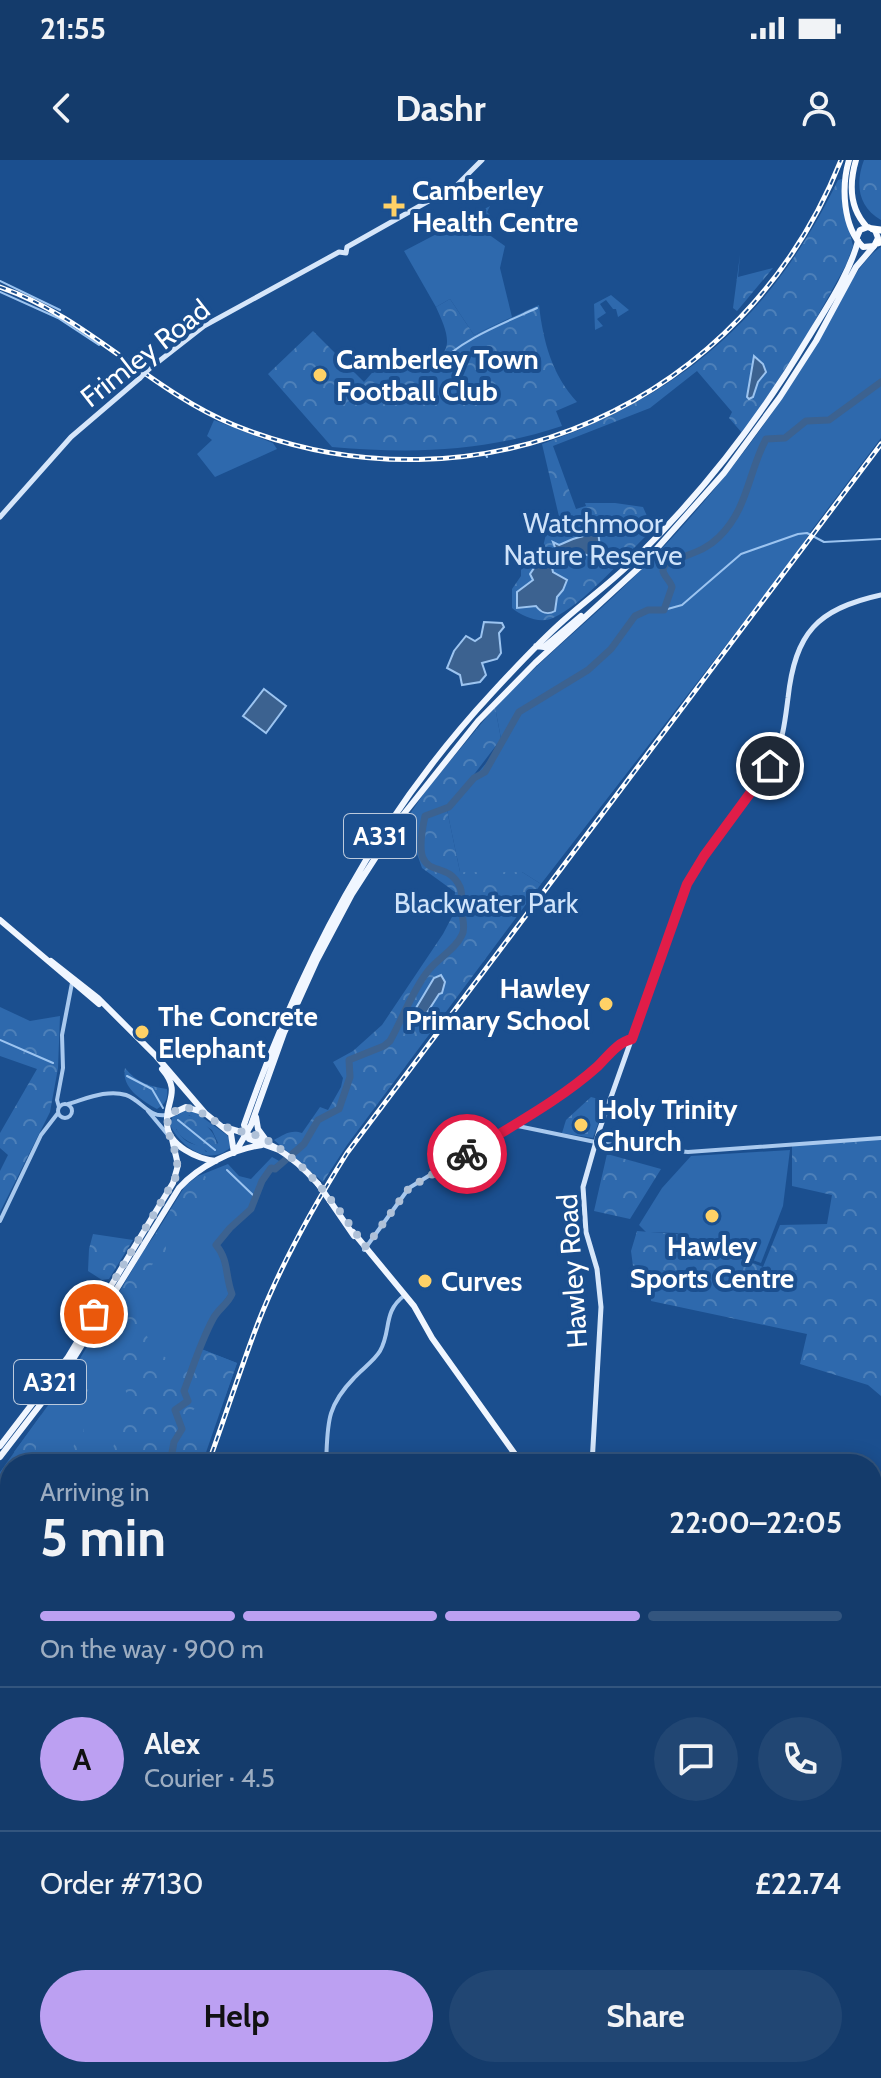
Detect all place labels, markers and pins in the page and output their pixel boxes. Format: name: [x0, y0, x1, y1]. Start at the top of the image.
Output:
place label: Camberley Health Centre: [412, 173, 579, 239]
marker: Camberley Health Centre: [383, 195, 405, 217]
place label: Camberley Town Football Club: [336, 342, 539, 408]
marker: Camberley Town Football Club: [311, 366, 329, 384]
pin: [736, 732, 804, 800]
place label: Hawley Primary School: [405, 971, 590, 1037]
marker: Hawley Primary School: [597, 995, 615, 1013]
place label: The Concrete Elephant: [158, 999, 318, 1065]
marker: The Concrete Elephant: [133, 1023, 151, 1041]
place label: Holy Trinity Church: [597, 1092, 738, 1158]
marker: Holy Trinity Church: [572, 1116, 590, 1134]
marker: Hawley Sports Centre: [703, 1207, 721, 1225]
place label: Hawley Sports Centre: [630, 1229, 794, 1295]
place label: Curves: [441, 1264, 522, 1298]
marker: Curves: [416, 1272, 434, 1290]
pin: [60, 1280, 128, 1348]

